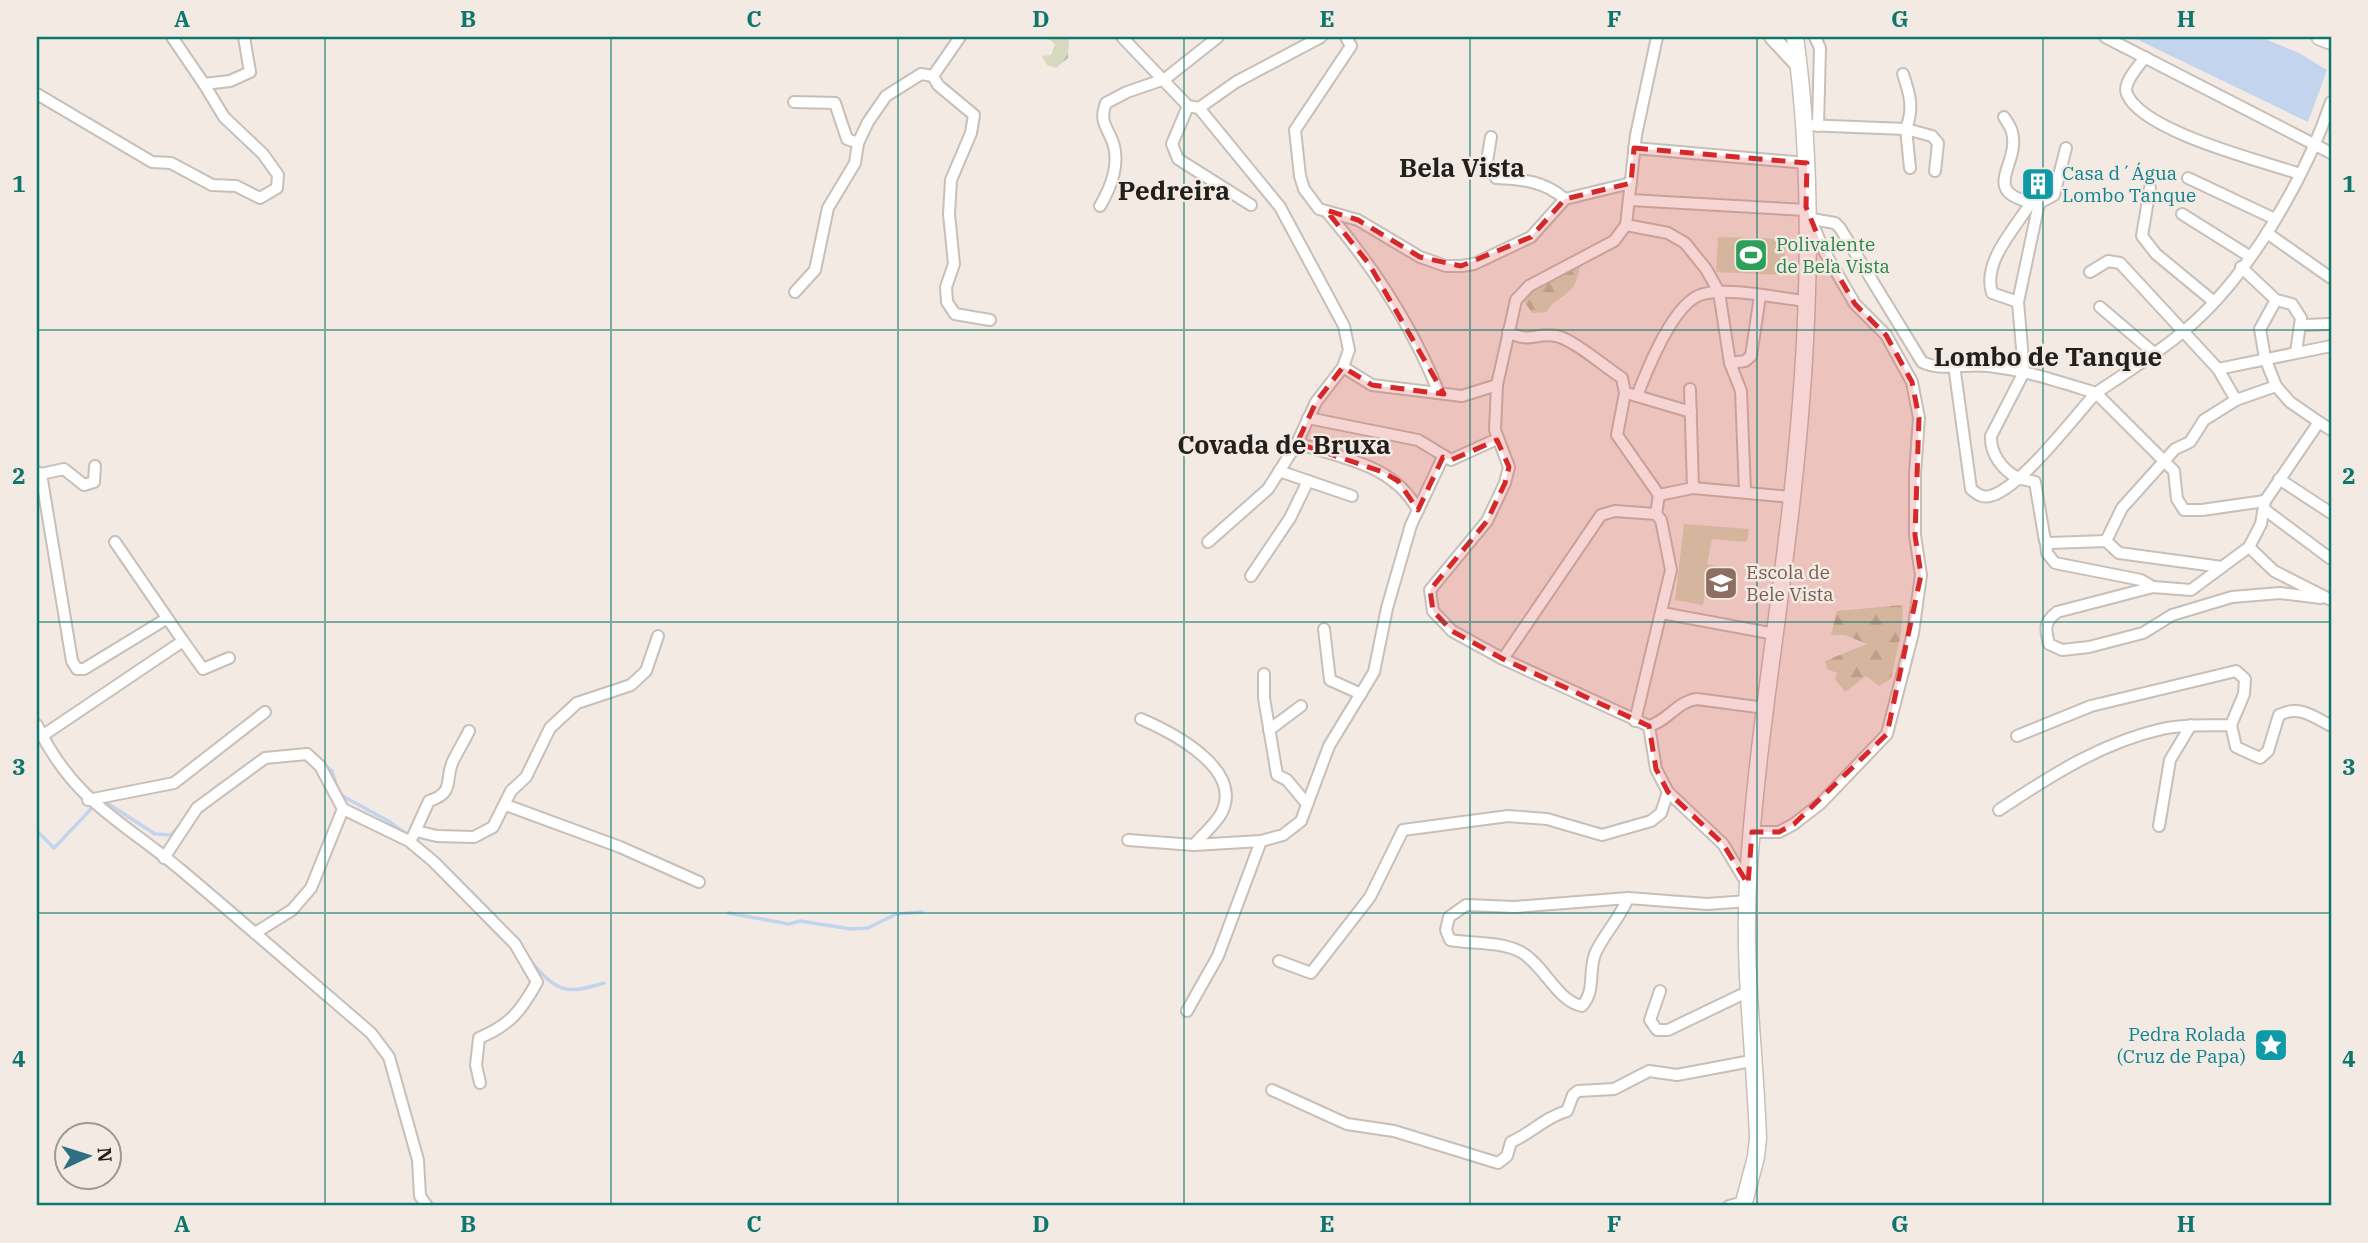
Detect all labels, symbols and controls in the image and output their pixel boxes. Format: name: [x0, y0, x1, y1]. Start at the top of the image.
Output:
text: A: [174, 3, 190, 33]
text: B: [460, 3, 476, 33]
text: C: [746, 3, 762, 33]
text: D: [1032, 3, 1050, 33]
text: E: [1319, 3, 1335, 33]
text: F: [1607, 3, 1621, 33]
text: G: [1891, 3, 1909, 33]
text: H: [2177, 3, 2195, 33]
district label: Bela Vista: [1399, 150, 1525, 184]
place label: Casa d´Água Lombo Tanque: [2062, 161, 2196, 207]
building icon: Casa d´Água Lombo Tanque: [2019, 165, 2057, 203]
text: 1: [12, 168, 26, 198]
text: 1: [2342, 168, 2356, 198]
district label: Pedreira: [1118, 173, 1230, 207]
place label: Polivalente de Bela Vista: [1776, 232, 1890, 278]
sports icon: Polivalente de Bela Vista: [1732, 236, 1770, 274]
district label: Lombo de Tanque: [1934, 339, 2162, 373]
district label: Covada de Bruxa: [1177, 427, 1391, 461]
text: 2: [12, 460, 26, 490]
text: 2: [2342, 460, 2356, 490]
place label: Escola de Bele Vista: [1746, 560, 1834, 606]
school or university icon: Escola de Bele Vista: [1702, 564, 1740, 602]
text: 3: [12, 751, 26, 781]
text: 3: [2342, 751, 2356, 781]
place label: Pedra Rolada (Cruz de Papa): [2117, 1022, 2246, 1068]
place icon: Pedra Rolada (Cruz de Papa): [2252, 1026, 2290, 1064]
text: 4: [12, 1043, 26, 1073]
text: 4: [2342, 1043, 2356, 1073]
north arrow: [52, 1120, 122, 1190]
text: N: [92, 1146, 117, 1163]
text: A: [174, 1208, 190, 1238]
text: B: [460, 1208, 476, 1238]
text: C: [746, 1208, 762, 1238]
text: D: [1032, 1208, 1050, 1238]
text: E: [1319, 1208, 1335, 1238]
text: F: [1607, 1208, 1621, 1238]
text: G: [1891, 1208, 1909, 1238]
text: H: [2177, 1208, 2195, 1238]

